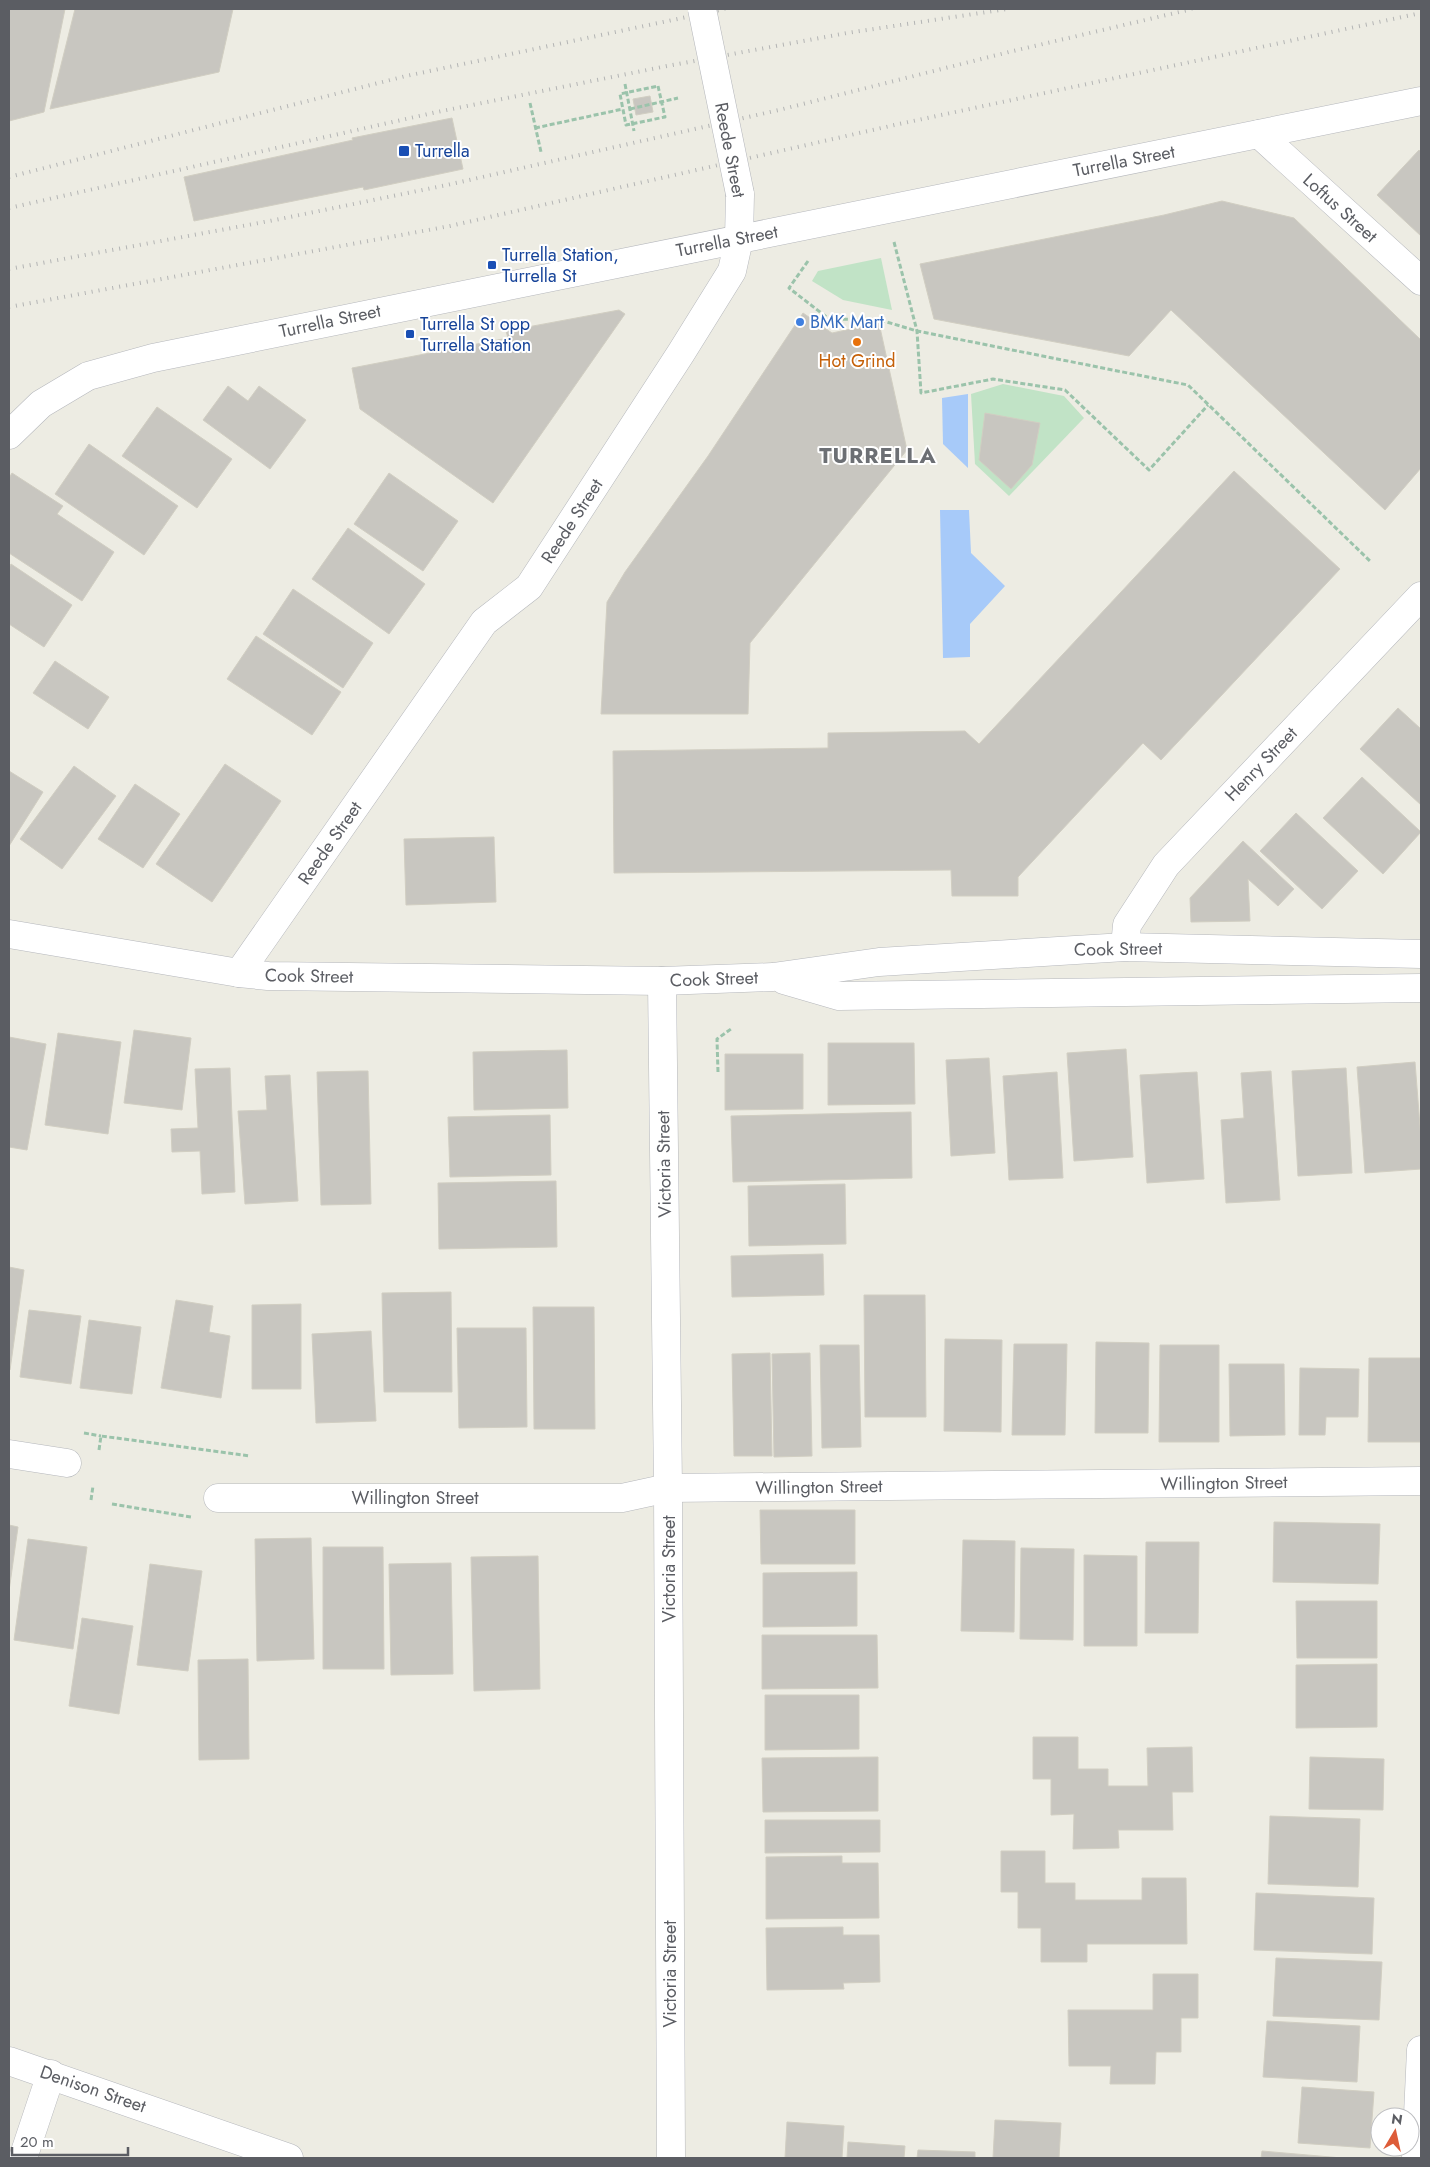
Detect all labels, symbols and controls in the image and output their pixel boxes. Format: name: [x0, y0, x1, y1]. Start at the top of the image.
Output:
street label: Reede Street: [708, 100, 752, 201]
place label: Turrella: [415, 138, 470, 164]
street label: Turrella Street: [1071, 138, 1178, 184]
marker: Turrella: [397, 144, 411, 158]
street label: Loftus Street: [1297, 167, 1384, 249]
street label: Turrella Street: [674, 218, 781, 264]
place label: Turrella Station, Turrella St: [502, 242, 619, 289]
marker: Turrella Station, Turrella St: [486, 259, 498, 271]
street label: Turrella Street: [277, 297, 384, 344]
place label: BMK Mart: [810, 309, 885, 335]
place label: Turrella St opp Turrella Station: [420, 311, 531, 358]
marker: BMK Mart: [794, 316, 806, 328]
marker: Turrella St opp Turrella Station: [404, 328, 416, 340]
marker: Hot Grind: [851, 336, 863, 348]
place label: Hot Grind: [819, 348, 895, 374]
district label: TURRELLA: [819, 439, 937, 471]
street label: Reede Street: [535, 473, 610, 569]
street label: Henry Street: [1219, 720, 1304, 807]
street label: Reede Street: [292, 795, 369, 890]
street label: Cook Street: [1074, 935, 1163, 963]
street label: Cook Street: [265, 962, 354, 990]
street label: Cook Street: [669, 964, 759, 994]
street label: Victoria Street: [650, 1110, 678, 1218]
street label: Willington Street: [1160, 1469, 1288, 1497]
street label: Willington Street: [755, 1473, 883, 1501]
street label: Willington Street: [351, 1485, 479, 1511]
street label: Victoria Street: [656, 1515, 682, 1623]
street label: Victoria Street: [657, 1920, 683, 2028]
street label: Denison Street: [37, 2059, 150, 2120]
north arrow: [1370, 2107, 1420, 2157]
text: N: [1390, 2108, 1404, 2130]
scale bar: [12, 2124, 129, 2156]
text: 20 m: [20, 2131, 54, 2153]

